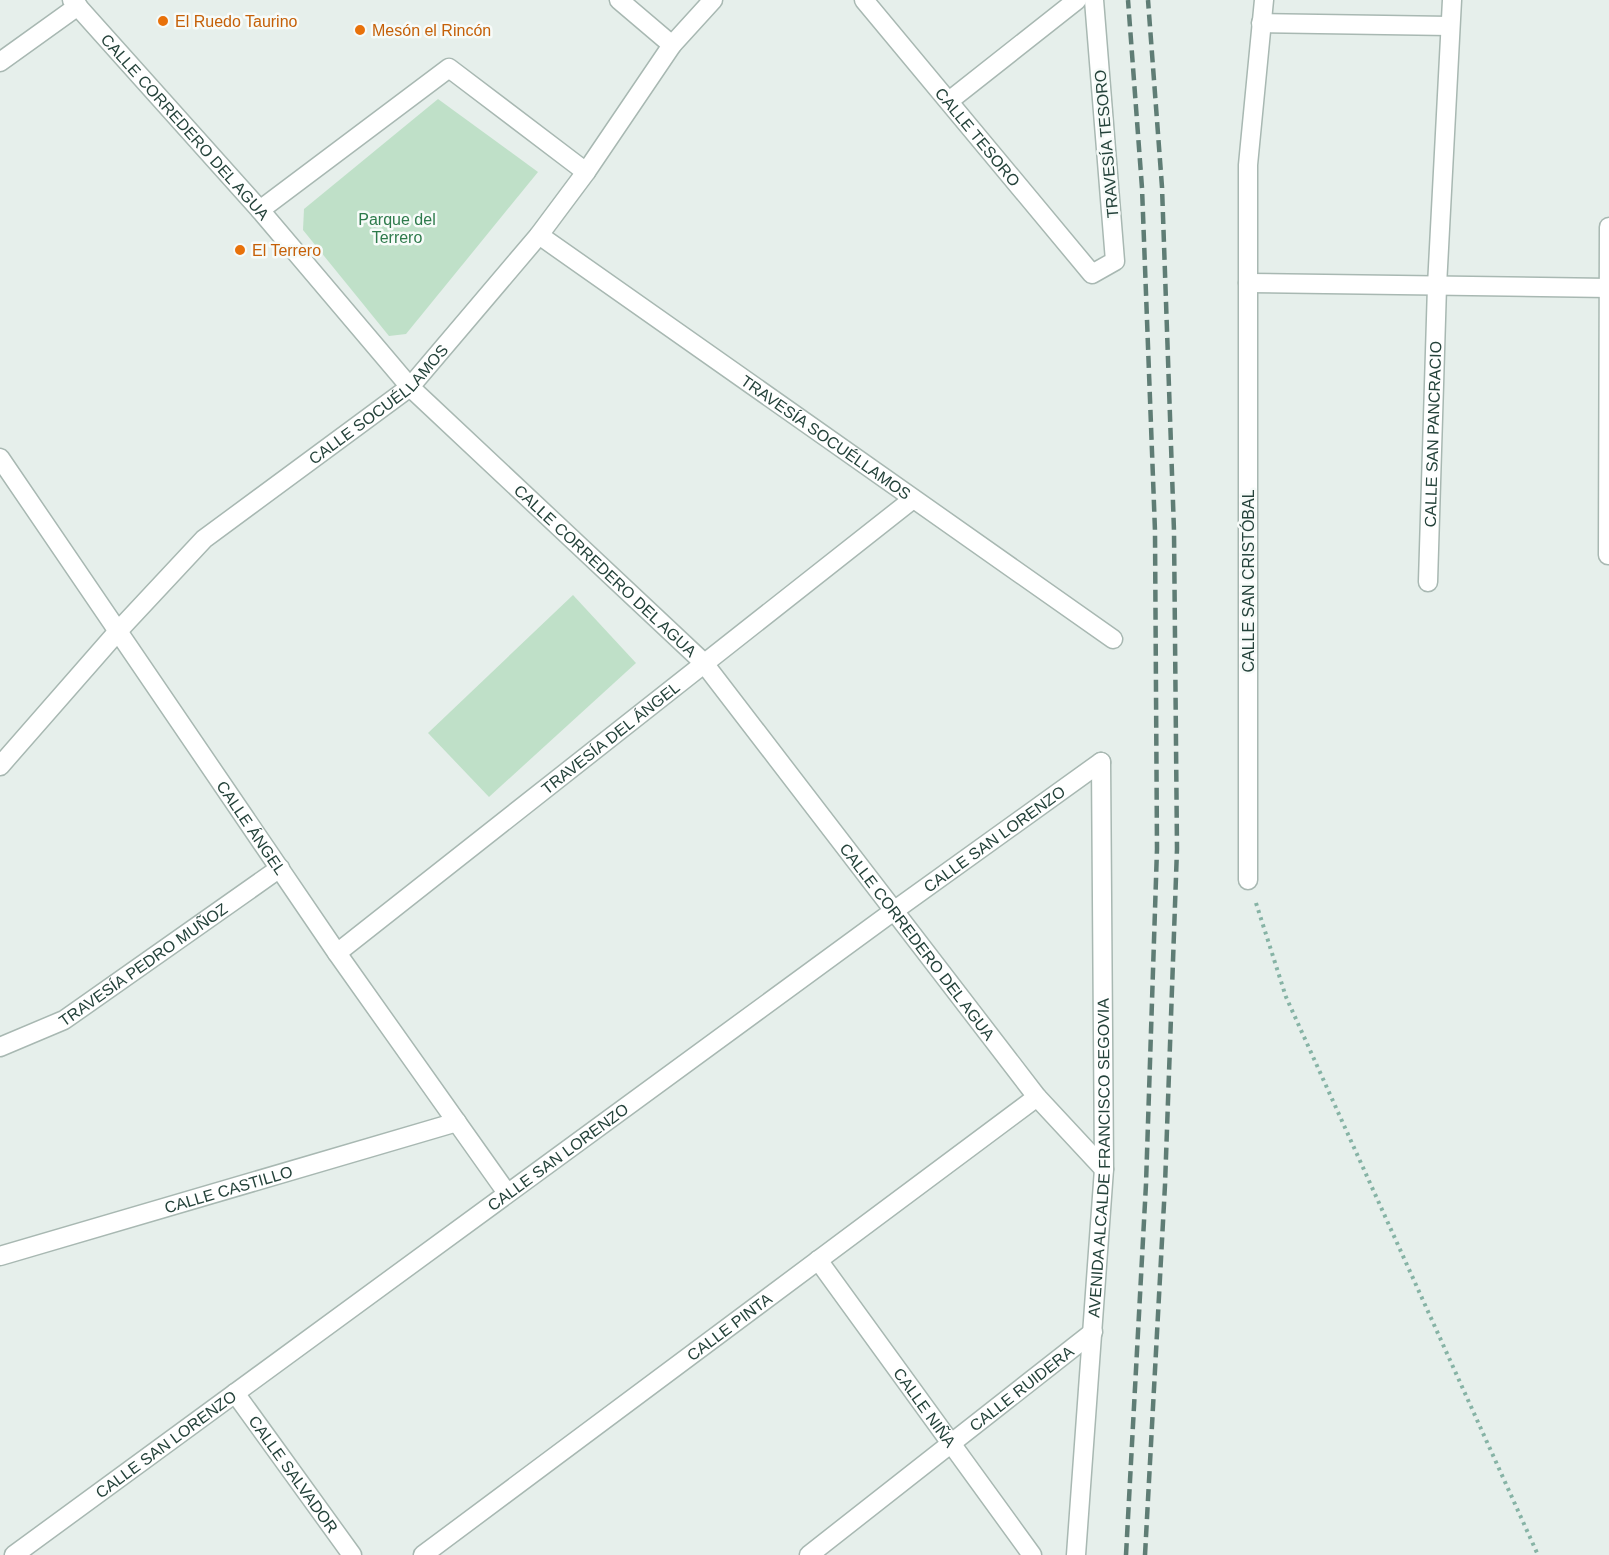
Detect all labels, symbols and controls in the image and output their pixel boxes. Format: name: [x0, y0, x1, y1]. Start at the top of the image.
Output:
place label: El Ruedo Taurino: [175, 13, 298, 30]
marker: El Ruedo Taurino: [156, 14, 170, 28]
place label: Mesón el Rincón: [372, 22, 491, 39]
marker: Mesón el Rincón: [353, 23, 367, 37]
street label: CALLE CORREDERO DEL AGUA: [98, 31, 273, 223]
street label: TRAVESÍA TESORO: [1091, 69, 1121, 219]
street label: CALLE TESORO: [932, 85, 1023, 190]
park label: Parque del Terrero: [358, 211, 436, 246]
place label: El Terrero: [252, 242, 321, 259]
marker: El Terrero: [233, 243, 247, 257]
street label: CALLE SOCUÉLLAMOS: [306, 341, 451, 468]
street label: CALLE SAN PANCRACIO: [1422, 341, 1444, 528]
street label: TRAVESÍA SOCUÉLLAMOS: [738, 372, 914, 503]
street label: CALLE CORREDERO DEL AGUA: [511, 481, 700, 660]
street label: CALLE SAN CRISTÓBAL: [1239, 489, 1257, 673]
street label: TRAVESÍA DEL ÁNGEL: [538, 678, 683, 798]
street label: CALLE ÁNGEL: [213, 778, 289, 878]
street label: CALLE SAN LORENZO: [921, 783, 1068, 896]
street label: CALLE CORREDERO DEL AGUA: [836, 840, 998, 1044]
street label: TRAVESÍA PEDRO MUÑOZ: [56, 900, 231, 1030]
street label: AVENIDA ALCALDE FRANCISCO SEGOVIA: [1085, 998, 1113, 1318]
street label: CALLE SAN LORENZO: [485, 1100, 632, 1214]
street label: CALLE CASTILLO: [163, 1163, 295, 1216]
street label: CALLE PINTA: [684, 1290, 775, 1364]
street label: CALLE RUIDERA: [966, 1342, 1077, 1435]
street label: CALLE NIÑA: [890, 1365, 959, 1451]
street label: CALLE SAN LORENZO: [92, 1387, 240, 1501]
street label: CALLE SALVADOR: [245, 1413, 341, 1536]

